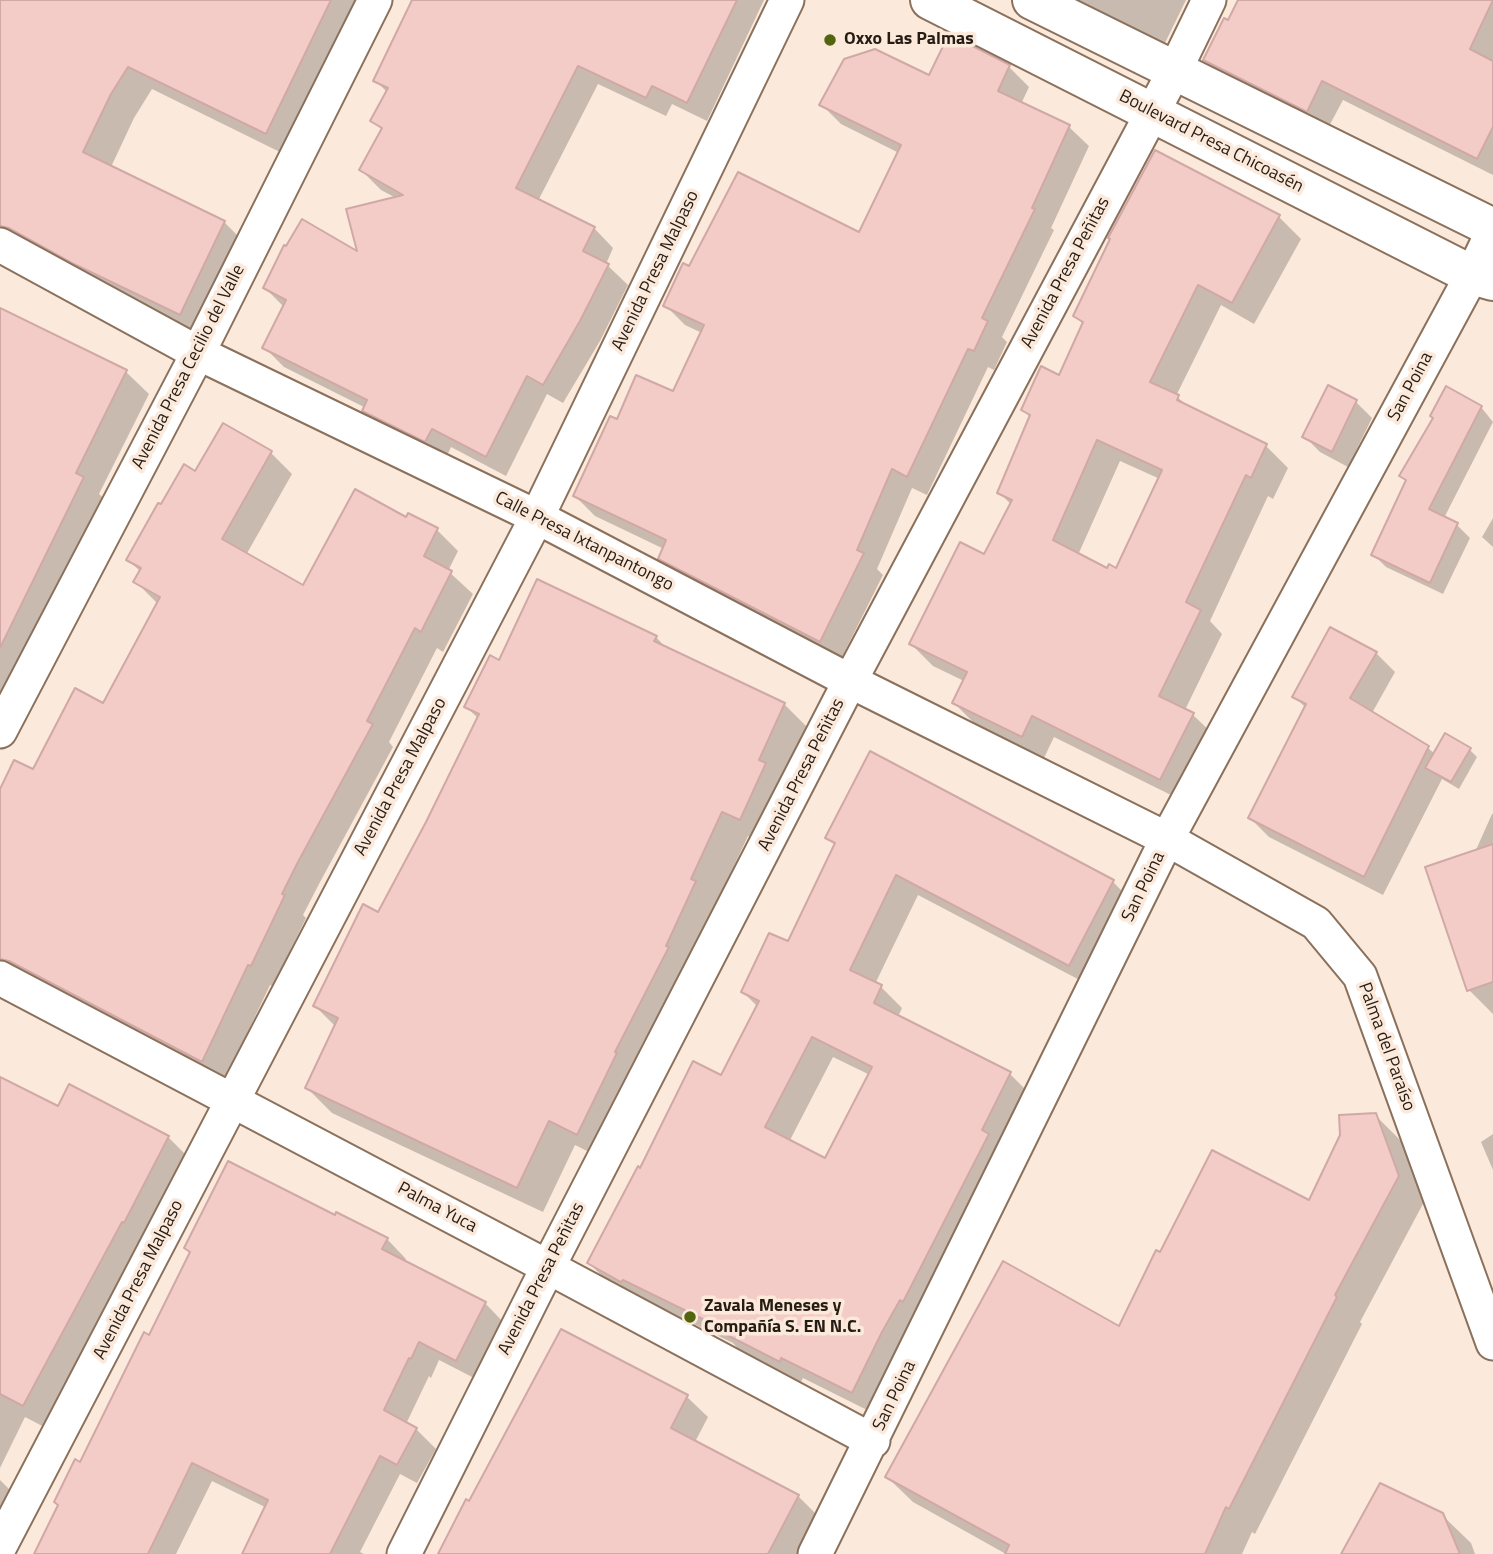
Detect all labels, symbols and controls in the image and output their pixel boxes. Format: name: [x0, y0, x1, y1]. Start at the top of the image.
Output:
place label: Oxxo Las Palmas: [844, 29, 974, 51]
marker: Oxxo Las Palmas: [822, 32, 838, 48]
street label: Boulevard Presa Chicoasén: [1115, 86, 1307, 198]
street label: Avenida Presa Malpaso: [608, 187, 704, 355]
street label: Avenida Presa Peñitas: [1017, 194, 1115, 352]
street label: Avenida Presa Cecilio del Valle: [128, 261, 250, 473]
street label: San Poina: [1384, 349, 1438, 425]
street label: Calle Presa Ixtanpantongo: [491, 488, 677, 596]
street label: Avenida Presa Malpaso: [350, 694, 452, 860]
street label: Avenida Presa Peñitas: [754, 695, 850, 855]
street label: San Poina: [1118, 849, 1170, 925]
street label: Palma del Paraíso: [1353, 980, 1419, 1114]
street label: Palma Yuca: [394, 1178, 480, 1238]
street label: Avenida Presa Malpaso: [89, 1197, 189, 1363]
street label: Avenida Presa Peñitas: [494, 1199, 590, 1359]
place label: Zavala Meneses y Compañía S. EN N.C.: [704, 1296, 861, 1338]
marker: Zavala Meneses y Compañía S. EN N.C.: [682, 1309, 698, 1325]
street label: San Poina: [869, 1358, 921, 1434]

